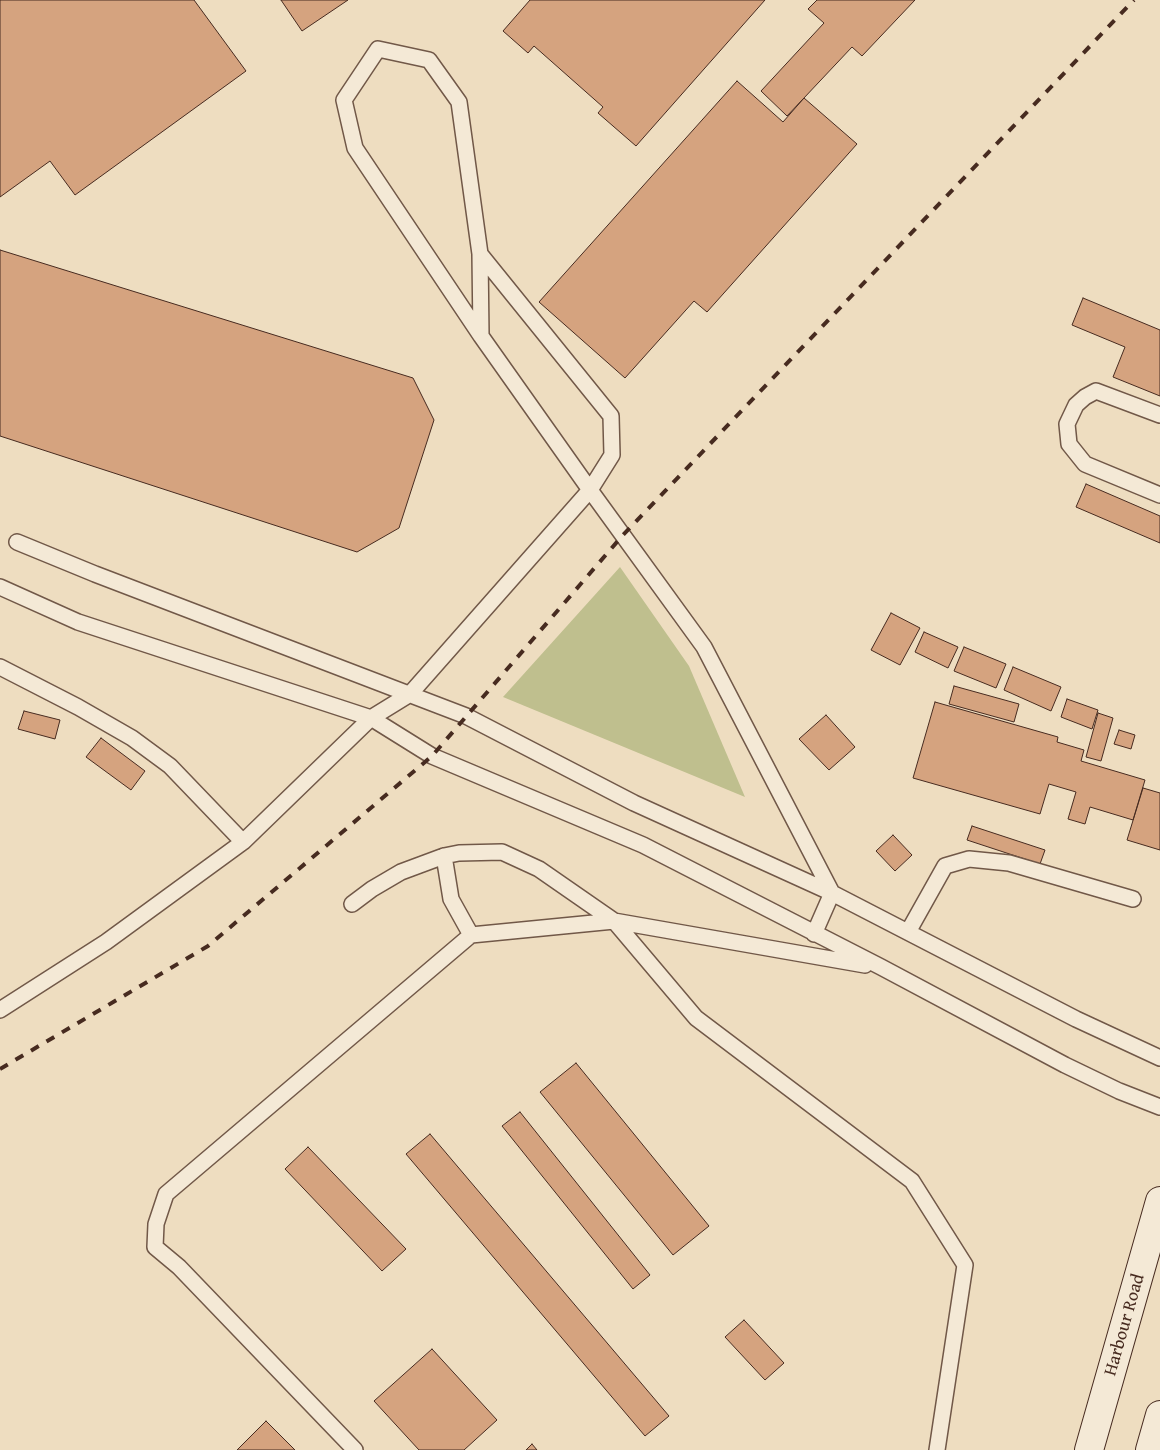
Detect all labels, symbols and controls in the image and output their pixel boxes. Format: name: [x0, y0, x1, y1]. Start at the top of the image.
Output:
street label: Harbour Road: [1100, 1271, 1150, 1379]

